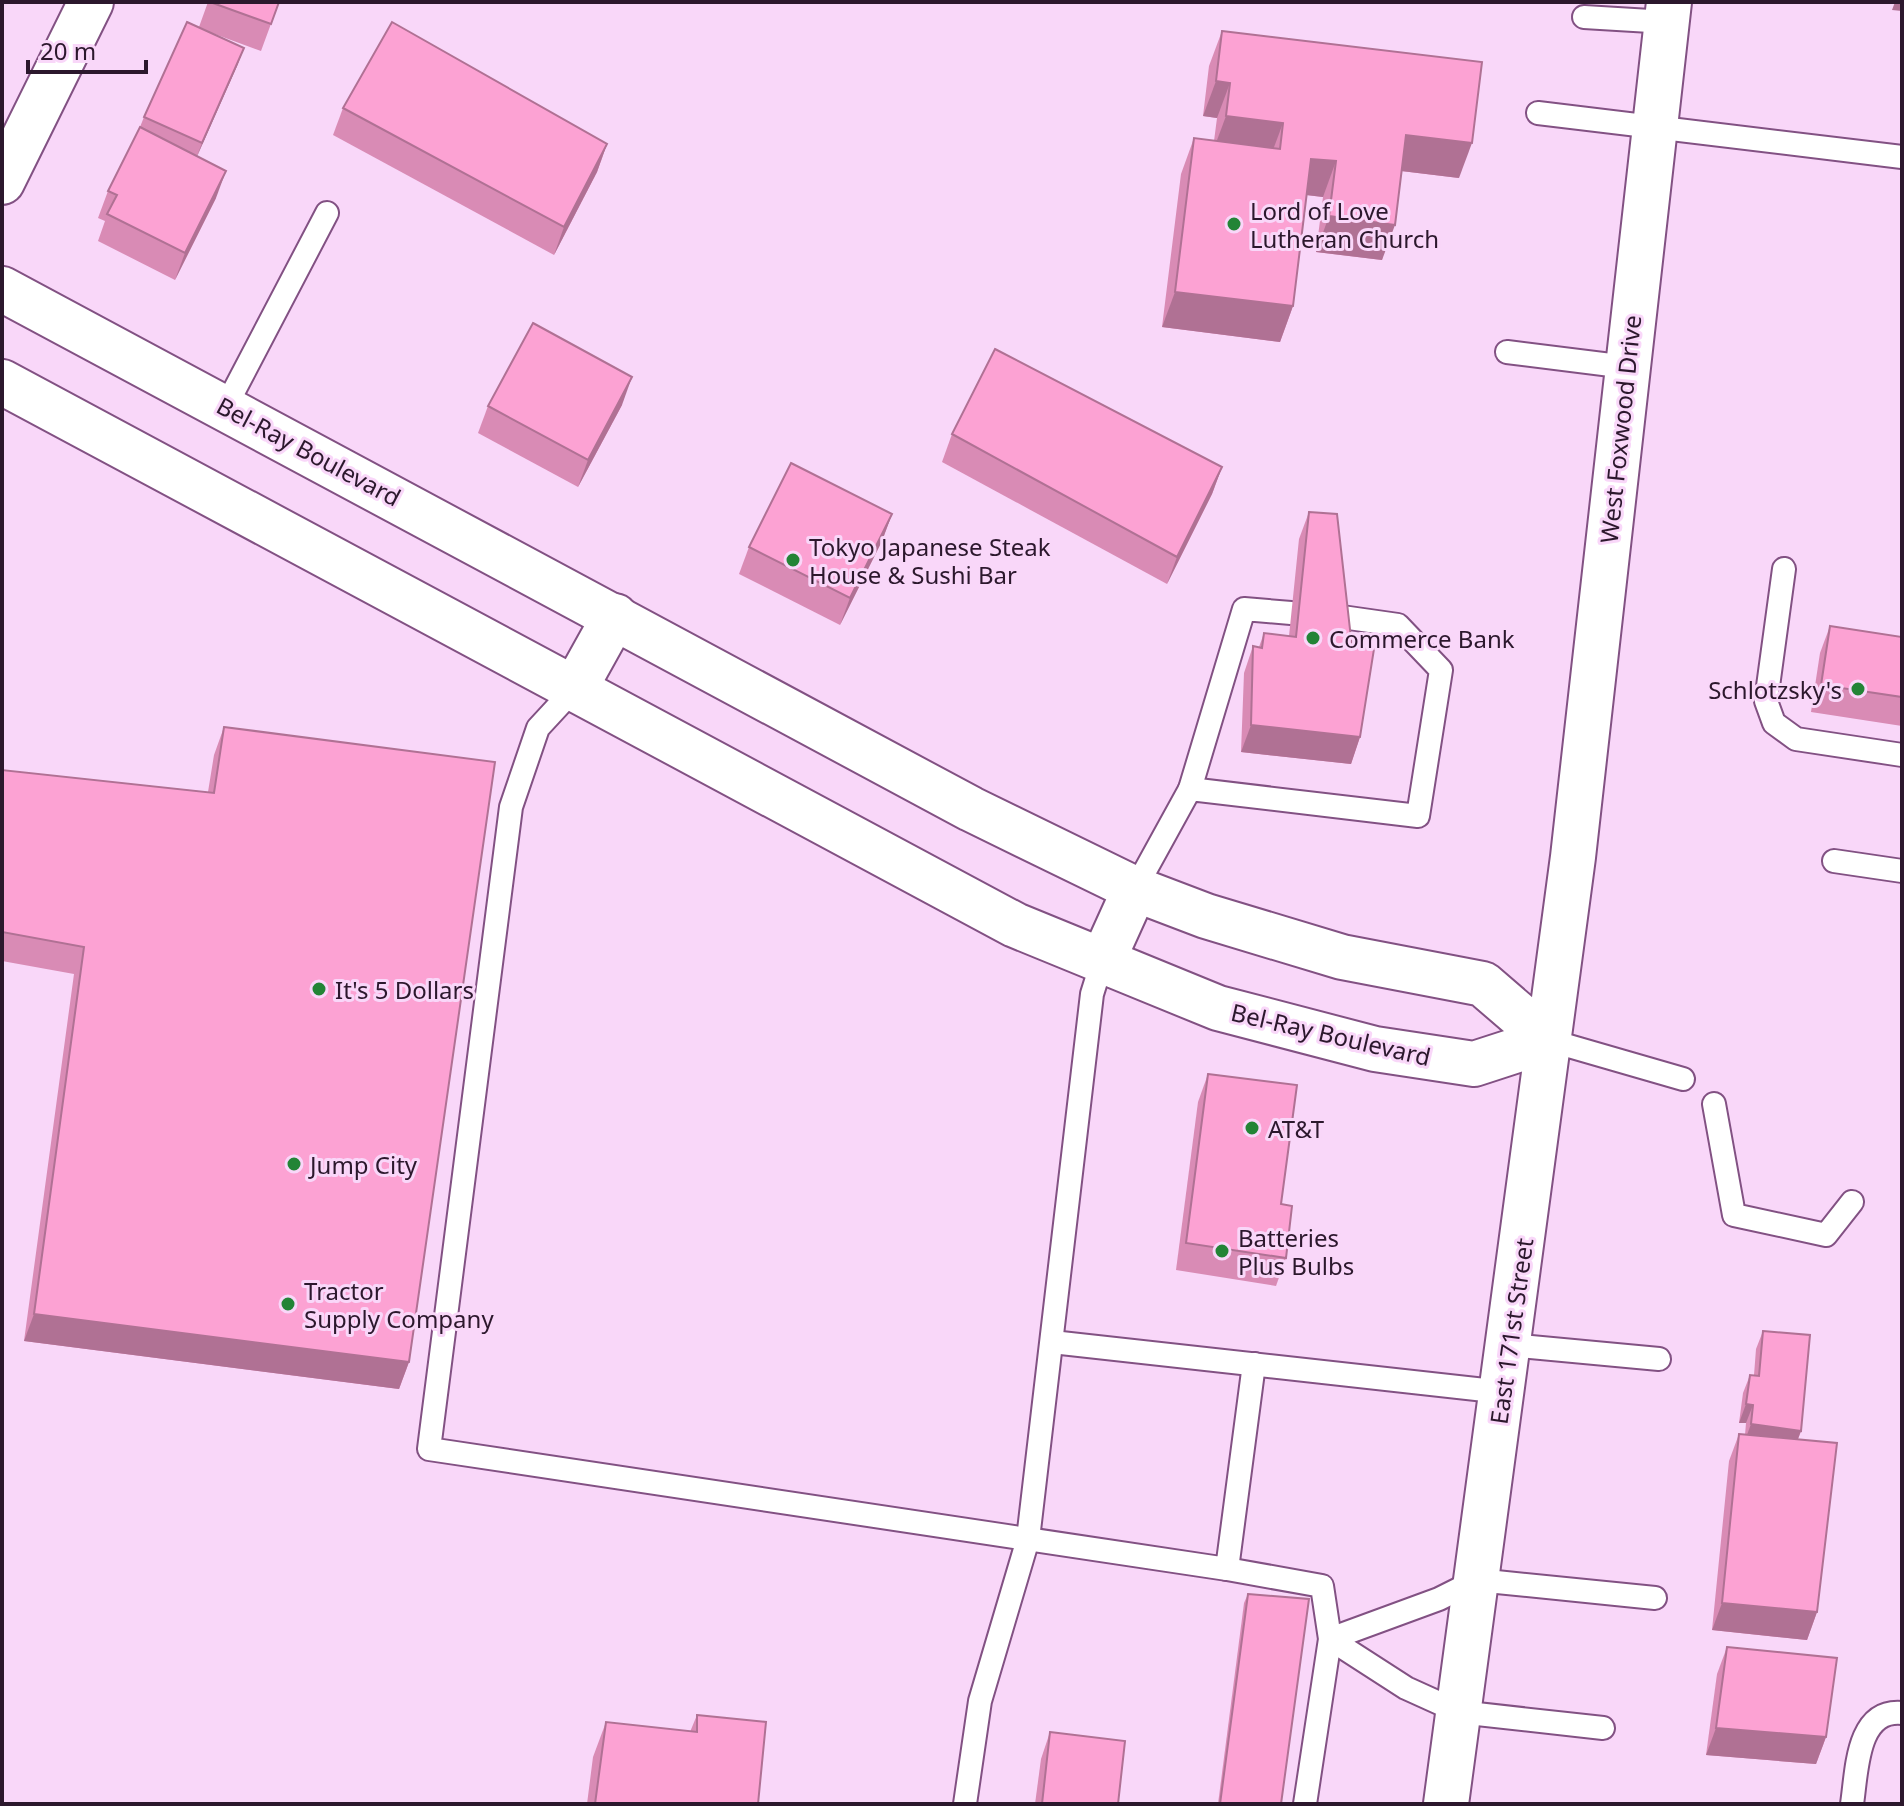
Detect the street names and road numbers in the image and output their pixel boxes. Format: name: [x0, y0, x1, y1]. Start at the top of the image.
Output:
street label: West Foxwood Drive: [1592, 313, 1648, 545]
street label: Bel-Ray Boulevard: [211, 389, 407, 513]
street label: Bel-Ray Boulevard: [1228, 995, 1434, 1073]
street label: East 171st Street: [1482, 1235, 1540, 1426]

